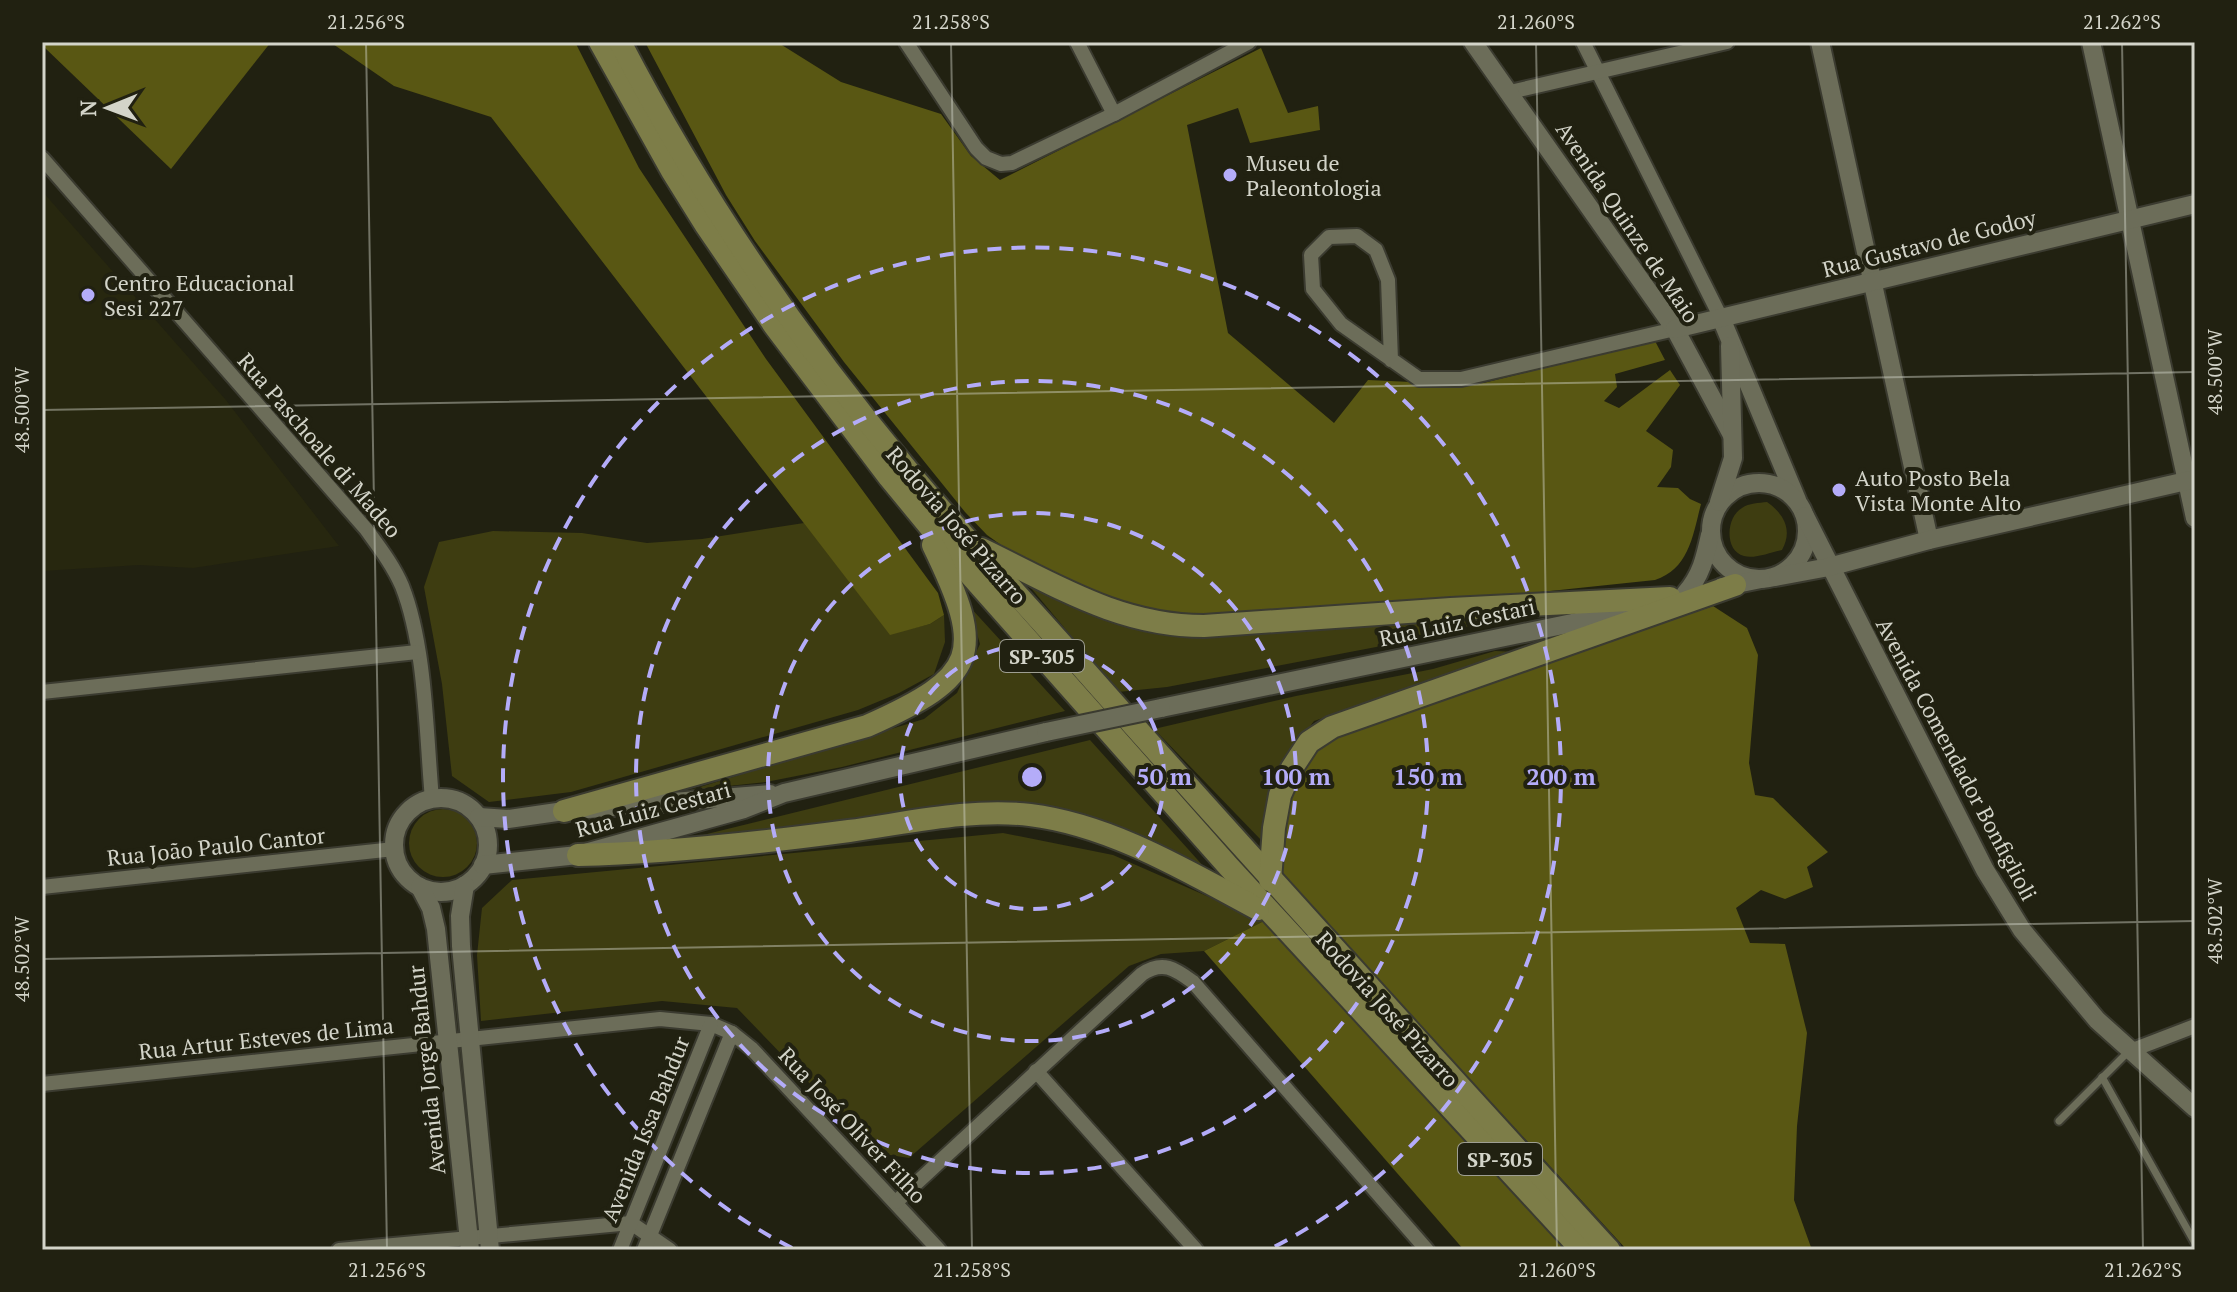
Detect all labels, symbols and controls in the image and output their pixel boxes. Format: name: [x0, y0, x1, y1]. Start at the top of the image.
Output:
text: 21.256°S: [327, 8, 405, 35]
text: 21.258°S: [912, 8, 990, 35]
text: 21.260°S: [1497, 8, 1575, 35]
text: 21.262°S: [2083, 8, 2161, 35]
north arrow: [68, 68, 148, 148]
text: N: [73, 99, 102, 117]
street label: Avenida Quinze de Maio: [1550, 116, 1706, 328]
place label: Museu de Paleontologia: [1246, 148, 1382, 202]
marker: Museu de Paleontologia: [1221, 166, 1239, 184]
street label: Rua Gustavo de Godoy: [1819, 202, 2040, 284]
place label: Centro Educacional Sesi 227: [104, 268, 295, 322]
marker: Centro Educacional Sesi 227: [79, 286, 97, 304]
text: 48.500°W: [2201, 329, 2228, 415]
street label: Rua Paschoale di Madeo: [232, 346, 408, 544]
text: 48.500°W: [8, 367, 35, 453]
street label: Rodovia José Pizarro: [880, 440, 1034, 610]
place label: Auto Posto Bela Vista Monte Alto: [1855, 463, 2021, 517]
marker: Auto Posto Bela Vista Monte Alto: [1830, 481, 1848, 499]
street label: Rua Luiz Cestari: [1376, 591, 1538, 653]
street label: Avenida Comendador Bonfiglioli: [1870, 613, 2044, 905]
road number: SP-305: [1000, 640, 1084, 672]
text: 50 m: [1136, 760, 1192, 792]
text: 100 m: [1261, 760, 1331, 792]
text: 150 m: [1393, 760, 1463, 792]
text: 200 m: [1526, 760, 1596, 792]
centre of rings: [1018, 763, 1046, 791]
street label: Rua Luiz Cestari: [572, 774, 734, 844]
street label: Rua João Paulo Cantor: [105, 820, 327, 872]
text: 48.502°W: [2201, 878, 2228, 964]
text: 48.502°W: [8, 916, 35, 1002]
street label: Rodovia José Pizarro: [1310, 925, 1466, 1093]
street label: Avenida Jorge Bahdur: [401, 963, 451, 1176]
street label: Rua Artur Esteves de Lima: [137, 1010, 395, 1066]
street label: Avenida Issa Bahdur: [595, 1031, 696, 1226]
street label: Rua José Oliver Filho: [773, 1040, 933, 1210]
road number: SP-305: [1458, 1143, 1542, 1175]
text: 21.256°S: [348, 1256, 426, 1283]
text: 21.258°S: [933, 1256, 1011, 1283]
text: 21.260°S: [1518, 1256, 1596, 1283]
text: 21.262°S: [2104, 1256, 2182, 1283]

